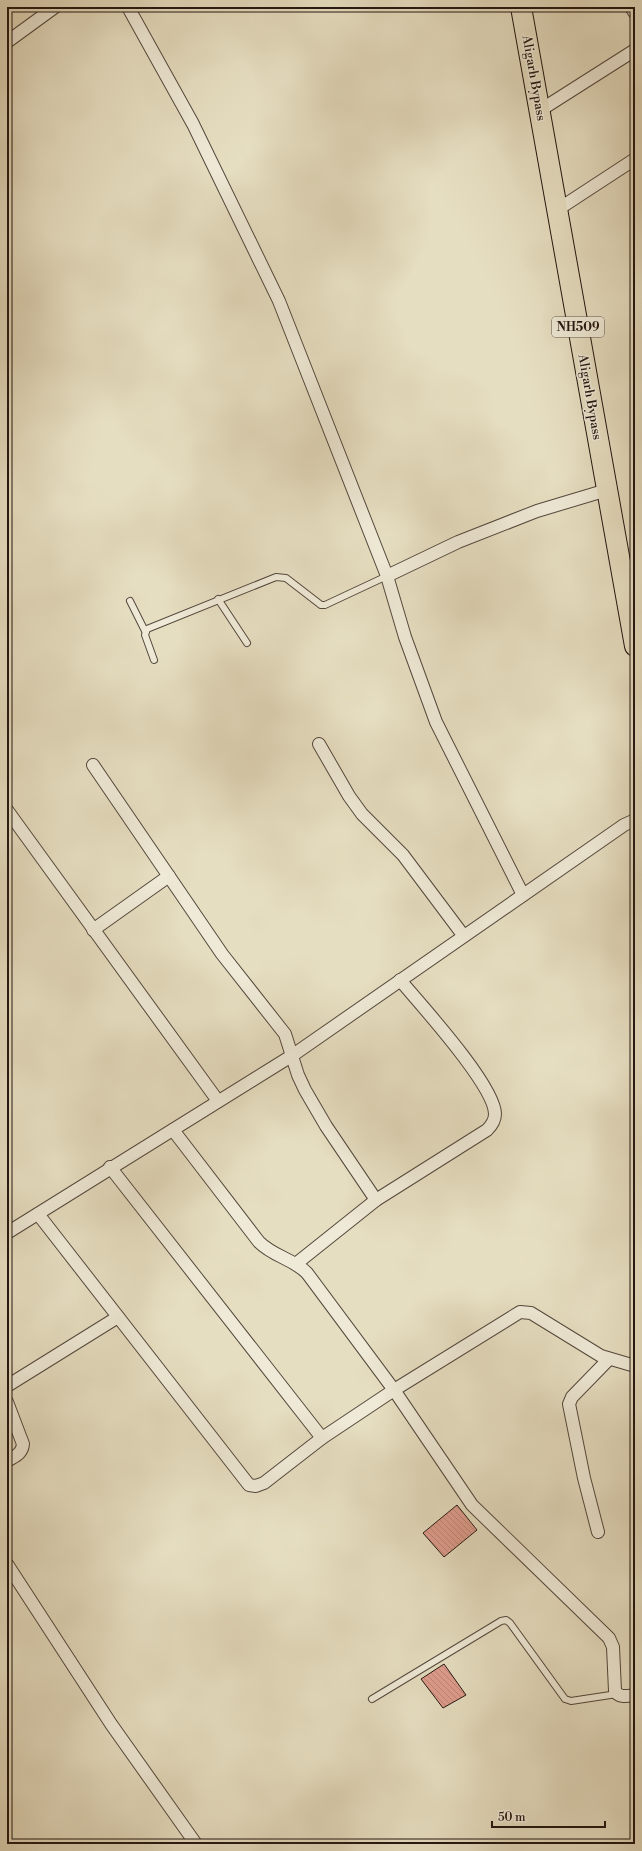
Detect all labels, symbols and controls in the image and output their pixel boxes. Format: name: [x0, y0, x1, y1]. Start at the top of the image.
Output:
street label: Aligarh Bypass: [518, 33, 549, 122]
road number: NH509: [552, 317, 604, 337]
street label: Aligarh Bypass: [574, 352, 605, 441]
scale bar: [492, 1803, 605, 1829]
text: 50 m: [498, 1810, 526, 1825]

